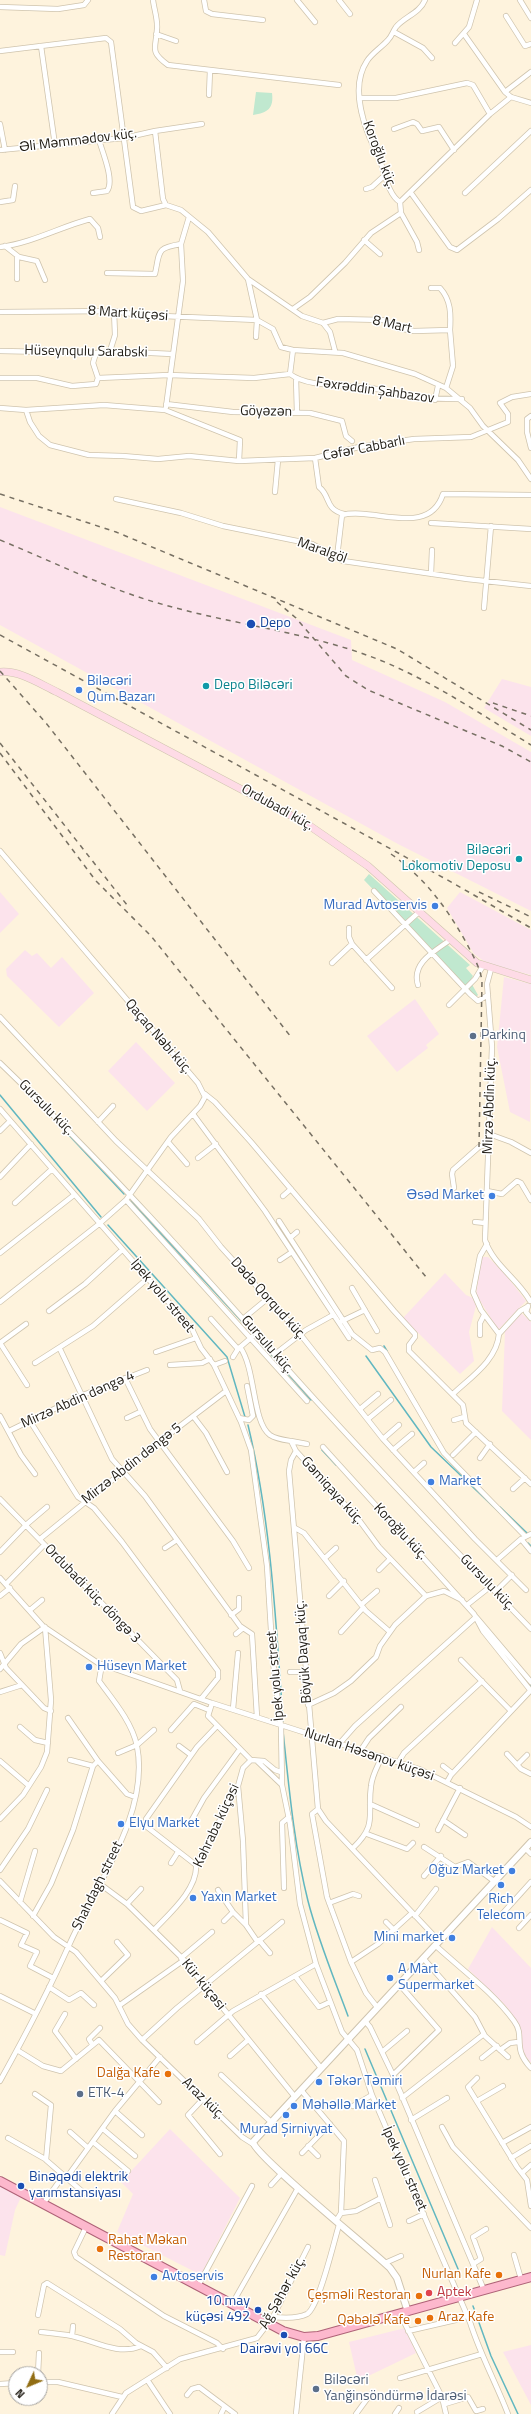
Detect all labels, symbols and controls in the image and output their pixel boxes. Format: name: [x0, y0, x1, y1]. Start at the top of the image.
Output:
street label: Koroğlu küç.: [358, 119, 400, 191]
street label: Əli Məmmədov küç.: [18, 125, 138, 157]
street label: 8 Mart küçəsi: [87, 303, 169, 325]
street label: 8 Mart: [371, 312, 413, 338]
street label: Hüseynqulu Sarabski: [24, 343, 148, 361]
street label: Fəxrəddin Şahbazov: [315, 374, 435, 408]
street label: Göyəzən: [240, 403, 292, 421]
street label: Cəfər Cabbarlı: [322, 433, 406, 465]
street label: Maralgöl: [295, 534, 349, 568]
place label: Depo: [260, 616, 291, 632]
marker: Depo: [245, 618, 257, 630]
place label: Biləcəri Qum Bazarı: [87, 674, 155, 706]
place label: Depo Biləcəri: [214, 678, 292, 694]
marker: Depo Biləcəri: [201, 681, 211, 691]
marker: Biləcəri Qum Bazarı: [74, 685, 84, 695]
street label: Ordubadi küç.: [238, 781, 316, 835]
place label: Biləcəri Lokomotiv Deposu: [401, 843, 511, 876]
marker: Biləcəri Lokomotiv Deposu: [514, 854, 524, 864]
place label: Murad Avtoservis: [324, 898, 427, 914]
marker: Murad Avtoservis: [430, 901, 440, 911]
street label: Qaçaq Nəbi küç.: [121, 996, 195, 1078]
place label: Parkinq: [481, 1028, 526, 1044]
marker: Parkinq: [468, 1031, 478, 1041]
street label: Mirzə Abdin küç.: [480, 1057, 500, 1155]
street label: Gursulu küç.: [15, 1077, 77, 1139]
place label: Əsəd Market: [407, 1188, 484, 1204]
marker: Əsəd Market: [487, 1191, 497, 1201]
street label: Dədə Qorqud küç.: [227, 1254, 309, 1344]
street label: İpek yolu street: [126, 1256, 198, 1336]
street label: Gursulu küç.: [237, 1312, 297, 1378]
street label: Mirzə Abdin dəngə 4: [19, 1367, 137, 1433]
street label: Mirzə Abdin dəngə 5: [79, 1420, 185, 1508]
street label: Gəmiqaya küç.: [297, 1454, 367, 1528]
place label: Market: [439, 1474, 481, 1490]
marker: Market: [426, 1477, 436, 1487]
street label: Koroğlu küç.: [369, 1500, 431, 1564]
street label: Ordubadi küç. döngə 3: [40, 1541, 144, 1647]
street label: Gursulu küç.: [456, 1551, 518, 1615]
street label: Böyük Dayaq küç.: [292, 1600, 316, 1704]
street label: İpek yolu street: [264, 1630, 288, 1722]
place label: Hüseyn Market: [97, 1659, 187, 1675]
marker: Hüseyn Market: [84, 1662, 94, 1672]
street label: Nurlan Həsənov küçəsi: [302, 1725, 436, 1785]
street label: Kəhraba küçəsi: [190, 1782, 244, 1870]
place label: Elyu Market: [129, 1816, 199, 1832]
marker: Elyu Market: [116, 1819, 126, 1829]
street label: Shahdagh street: [69, 1839, 127, 1933]
place label: Oğuz Market: [429, 1863, 504, 1879]
marker: Oğuz Market: [507, 1866, 517, 1876]
marker: Rich Telecom: [496, 1880, 506, 1890]
place label: Yaxın Market: [201, 1890, 277, 1906]
place label: Rich Telecom: [477, 1892, 525, 1924]
marker: Yaxın Market: [188, 1893, 198, 1903]
place label: Mini market: [373, 1930, 444, 1946]
marker: Mini market: [447, 1933, 457, 1943]
street label: Kür küçəsi: [177, 1956, 229, 2014]
place label: A Mart Supermarket: [398, 1962, 474, 1994]
marker: A Mart Supermarket: [385, 1973, 395, 1983]
place label: Dalğa Kafe: [97, 2066, 160, 2082]
marker: Dalğa Kafe: [163, 2069, 173, 2079]
place label: Təkər Təmiri: [327, 2074, 402, 2090]
street label: Araz küç.: [178, 2075, 228, 2123]
marker: Təkər Təmiri: [314, 2077, 324, 2087]
place label: ETK-4: [88, 2086, 125, 2102]
marker: ETK-4: [75, 2089, 85, 2099]
place label: Məhəllə Market: [302, 2098, 396, 2114]
marker: Məhəllə Market: [289, 2101, 299, 2111]
marker: Murad Şirniyyat: [281, 2110, 291, 2120]
place label: Murad Şirniyyat: [240, 2122, 332, 2138]
street label: İpek yolu street: [378, 2124, 430, 2214]
place label: Binəqədi elektrik yarımstansiyası: [29, 2170, 128, 2202]
marker: Binəqədi elektrik yarımstansiyası: [16, 2181, 26, 2191]
place label: Rahat Məkan Restoran: [108, 2233, 187, 2266]
marker: Rahat Məkan Restoran: [95, 2244, 105, 2254]
street label: Ağ Şəhər küç.: [256, 2254, 310, 2332]
place label: Nurlan Kafe: [422, 2267, 491, 2283]
place label: Avtoservis: [162, 2269, 224, 2285]
marker: Nurlan Kafe: [494, 2270, 504, 2280]
marker: Avtoservis: [149, 2272, 159, 2282]
place label: Aptek: [437, 2285, 471, 2301]
place label: Çeşməli Restoran: [307, 2288, 411, 2304]
marker: Aptek: [424, 2288, 434, 2298]
marker: Çeşməli Restoran: [414, 2291, 424, 2301]
place label: 10 may küçəsi 492: [186, 2294, 250, 2326]
marker: 10 may küçəsi 492: [253, 2305, 263, 2315]
place label: Araz Kafe: [438, 2310, 494, 2326]
place label: Qəbələ Kafe: [337, 2313, 410, 2329]
marker: Araz Kafe: [425, 2313, 435, 2323]
marker: Qəbələ Kafe: [413, 2316, 423, 2326]
marker: Dairəvi yol 66C: [279, 2330, 289, 2340]
place label: Dairəvi yol 66C: [240, 2342, 328, 2358]
north arrow: [8, 2366, 48, 2406]
place label: Biləcəri Yanğinsöndürmə İdarəsi: [324, 2373, 467, 2406]
marker: Biləcəri Yanğinsöndürmə İdarəsi: [311, 2384, 321, 2394]
text: N: [12, 2385, 28, 2402]

